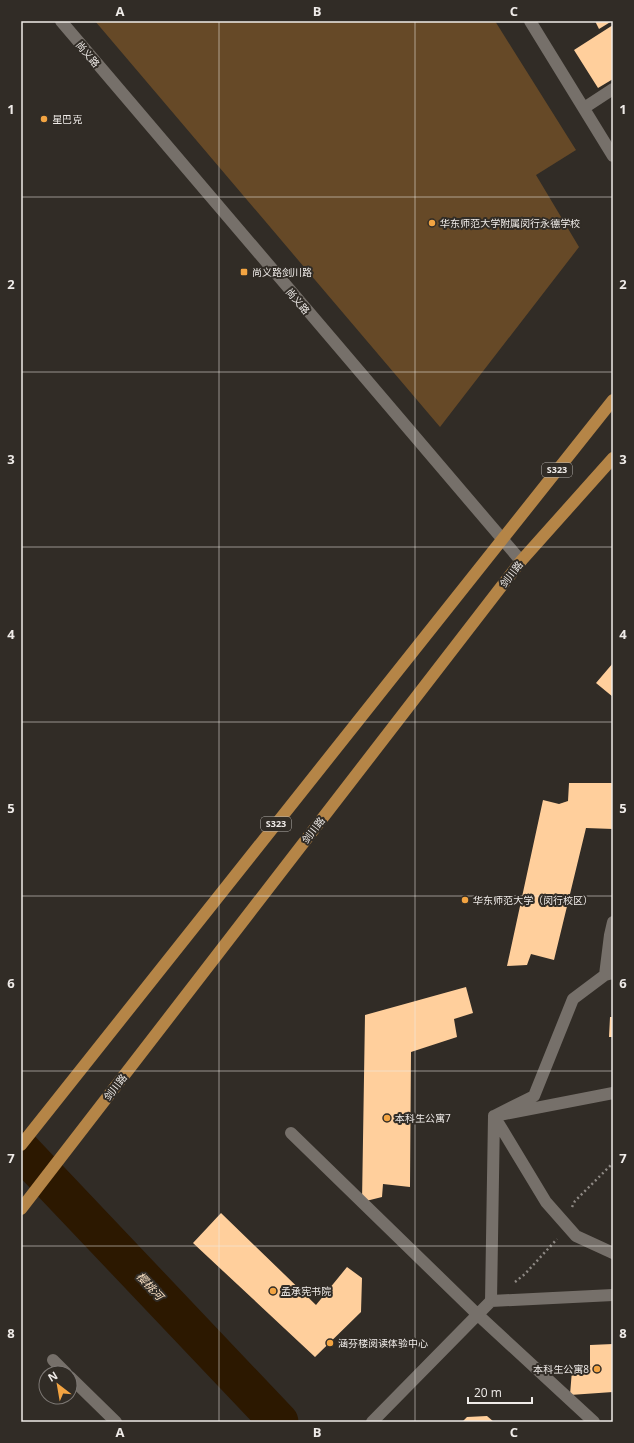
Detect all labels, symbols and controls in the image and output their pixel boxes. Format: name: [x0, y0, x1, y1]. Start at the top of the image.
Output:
text: A: [116, 2, 125, 20]
text: B: [313, 2, 322, 20]
text: C: [510, 2, 518, 20]
street label: 尚义路: [73, 38, 103, 70]
text: 1: [7, 100, 15, 118]
text: 1: [619, 100, 627, 118]
place label: 星巴克: [52, 112, 82, 126]
marker: 星巴克: [39, 114, 49, 124]
place label: 华东师范大学附属闵行永德学校: [440, 216, 580, 230]
marker: 华东师范大学附属闵行永德学校: [427, 218, 437, 228]
place label: 尚义路剑川路: [252, 265, 312, 279]
marker: 尚义路剑川路: [239, 267, 249, 277]
text: 2: [7, 275, 15, 293]
text: 2: [619, 275, 627, 293]
street label: 尚义路: [283, 285, 313, 317]
text: 3: [7, 450, 15, 468]
text: 3: [619, 450, 627, 468]
road number: S323: [542, 463, 572, 477]
street label: 剑川路: [496, 558, 526, 590]
text: 4: [7, 625, 15, 643]
text: 4: [619, 625, 627, 643]
text: 5: [7, 799, 15, 817]
text: 5: [619, 799, 627, 817]
street label: 剑川路: [298, 814, 328, 846]
road number: S323: [261, 817, 291, 831]
place label: 华东师范大学（闵行校区）: [473, 893, 593, 907]
marker: 华东师范大学（闵行校区）: [460, 895, 470, 905]
text: 6: [7, 974, 15, 992]
text: 6: [619, 974, 627, 992]
street label: 剑川路: [100, 1071, 130, 1103]
place label: 本科生公寓7: [395, 1111, 451, 1125]
marker: 本科生公寓7: [382, 1113, 392, 1123]
text: 7: [7, 1149, 15, 1167]
text: 7: [619, 1149, 627, 1167]
water label: 樱桃河: [134, 1268, 168, 1304]
place label: 孟承宪书院: [281, 1284, 331, 1298]
marker: 孟承宪书院: [268, 1286, 278, 1296]
text: 8: [7, 1324, 15, 1342]
text: 8: [619, 1324, 627, 1342]
place label: 涵芬楼阅读体验中心: [338, 1336, 428, 1350]
marker: 涵芬楼阅读体验中心: [325, 1338, 335, 1348]
place label: 本科生公寓8: [533, 1362, 589, 1376]
marker: 本科生公寓8: [592, 1364, 602, 1374]
north arrow: [38, 1365, 78, 1405]
text: N: [45, 1367, 60, 1385]
scale bar: [468, 1379, 532, 1405]
text: 20 m: [474, 1384, 502, 1401]
text: A: [116, 1423, 125, 1441]
text: B: [313, 1423, 322, 1441]
text: C: [510, 1423, 518, 1441]

